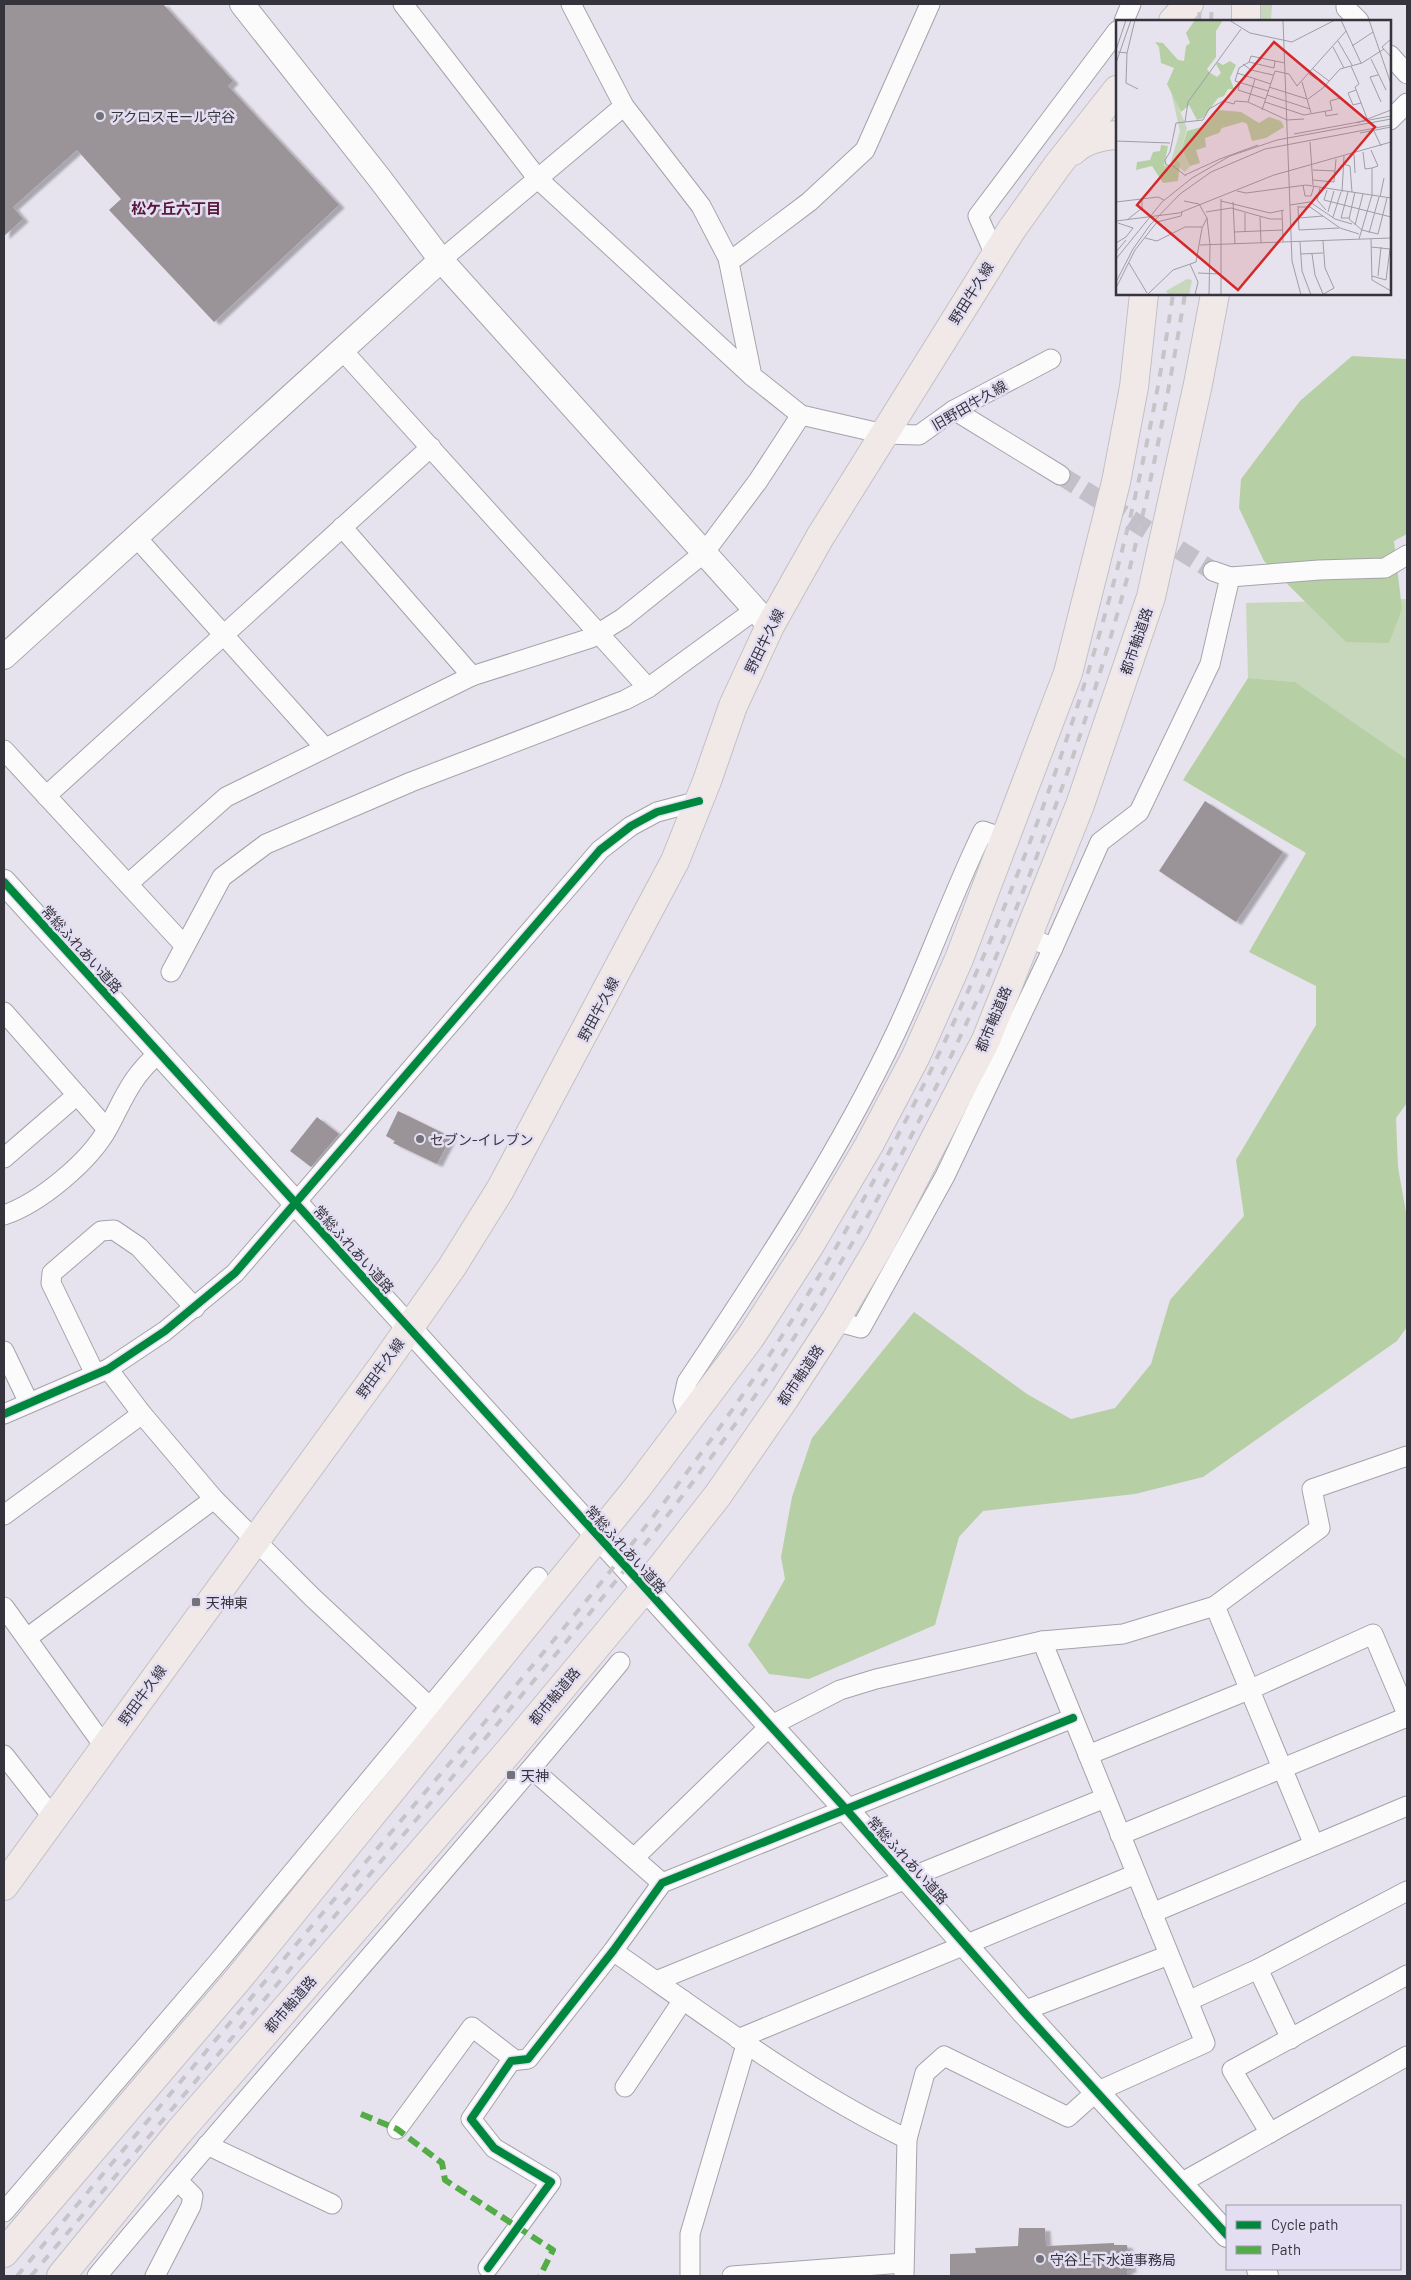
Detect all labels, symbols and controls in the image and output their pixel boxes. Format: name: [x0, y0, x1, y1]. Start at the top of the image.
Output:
inset map: [1116, 20, 1391, 295]
place label: アクロスモール守谷: [110, 108, 235, 125]
marker: アクロスモール守谷: [94, 110, 106, 122]
district label: 松ケ丘六丁目: [131, 199, 221, 217]
street label: 野田牛久線: [945, 259, 997, 327]
street label: 旧野田牛久線: [928, 377, 1010, 433]
street label: 都市軸道路: [1117, 605, 1155, 677]
street label: 野田牛久線: [741, 606, 787, 676]
street label: 常総ふれあい道路: [38, 902, 126, 996]
street label: 野田牛久線: [574, 974, 622, 1044]
street label: 都市軸道路: [972, 983, 1014, 1055]
place label: セブン-イレブン: [430, 1131, 534, 1148]
marker: セブン-イレブン: [414, 1133, 426, 1145]
street label: 常総ふれあい道路: [310, 1202, 398, 1296]
street label: 野田牛久線: [353, 1335, 407, 1401]
street label: 都市軸道路: [773, 1341, 827, 1409]
street label: 常総ふれあい道路: [582, 1502, 670, 1596]
place label: 天神東: [206, 1594, 248, 1611]
marker: 天神東: [190, 1596, 202, 1608]
street label: 野田牛久線: [115, 1662, 169, 1728]
street label: 都市軸道路: [525, 1664, 583, 1728]
place label: 天神: [521, 1767, 549, 1784]
marker: 天神: [505, 1769, 517, 1781]
street label: 常総ふれあい道路: [864, 1813, 952, 1907]
street label: 都市軸道路: [261, 1972, 319, 2036]
legend: [1226, 2205, 1401, 2270]
text: Cycle path: [1271, 2215, 1338, 2233]
text: Path: [1271, 2240, 1301, 2258]
place label: 守谷上下水道事務局: [1050, 2251, 1176, 2268]
marker: 守谷上下水道事務局: [1034, 2253, 1046, 2265]

